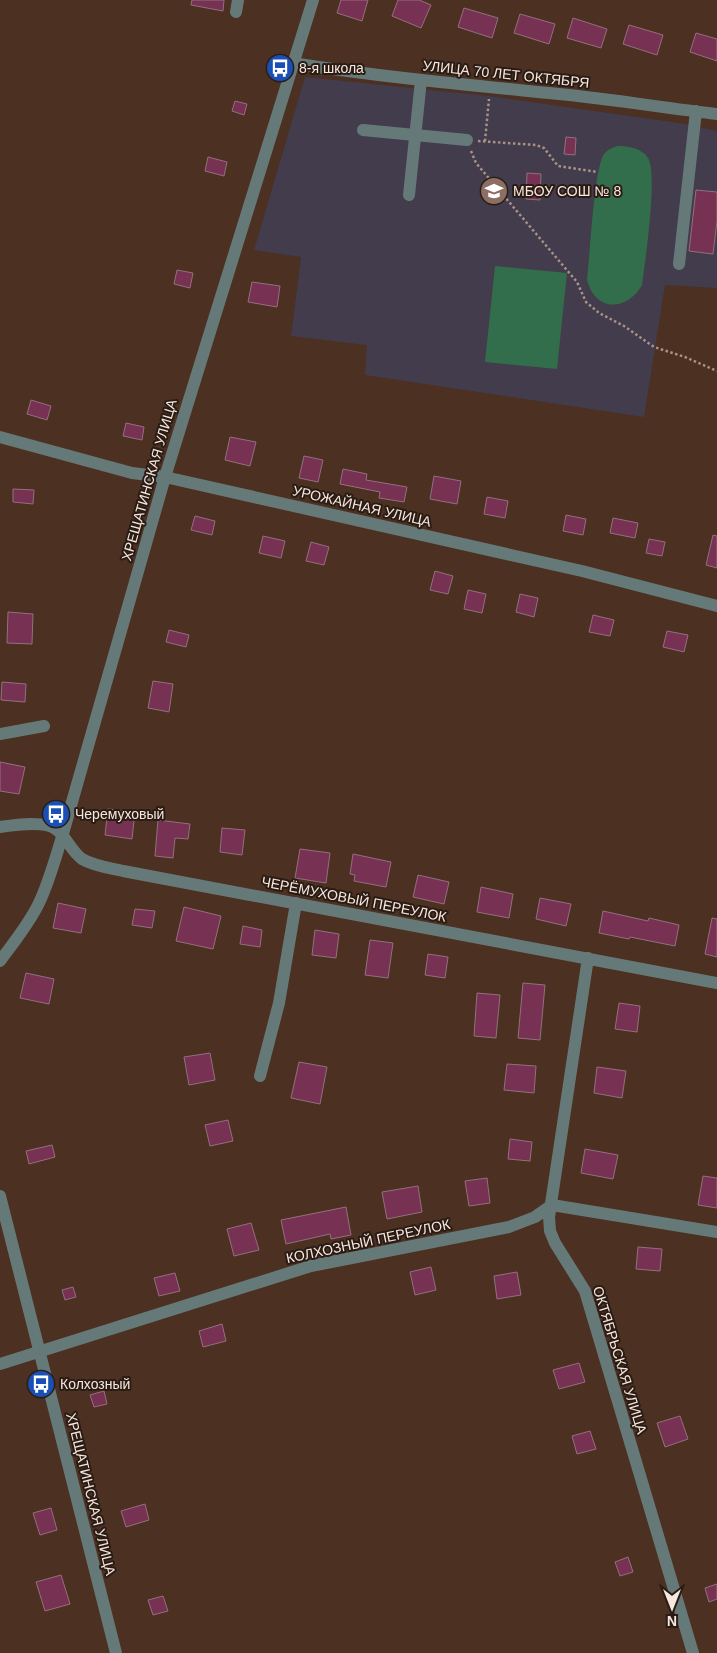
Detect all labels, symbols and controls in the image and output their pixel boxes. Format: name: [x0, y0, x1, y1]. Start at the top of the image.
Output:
bus stop icon: 8-я школа: [265, 53, 295, 83]
street label: УЛИЦА 70 ЛЕТ ОКТЯБРЯ: [422, 57, 590, 91]
place label: 8-я школа: [299, 60, 364, 76]
school or university icon: МБОУ СОШ № 8: [479, 176, 509, 206]
place label: МБОУ СОШ № 8: [513, 183, 621, 199]
street label: ХРЕЩАТИНСКАЯ УЛИЦА: [118, 397, 180, 563]
street label: УРОЖАЙНАЯ УЛИЦА: [291, 481, 434, 530]
bus stop icon: Черемуховый: [41, 799, 71, 829]
place label: Черемуховый: [75, 806, 164, 822]
street label: ЧЕРЁМУХОВЫЙ ПЕРЕУЛОК: [260, 872, 449, 925]
street label: КОЛХОЗНЫЙ ПЕРЕУЛОК: [284, 1215, 452, 1266]
street label: ОКТЯБРЬСКАЯ УЛИЦА: [590, 1284, 650, 1437]
bus stop icon: Колхозный: [26, 1369, 56, 1399]
place label: Колхозный: [60, 1376, 130, 1392]
street label: ХРЕЩАТИНСКАЯ УЛИЦА: [63, 1411, 119, 1578]
north arrow: [647, 1583, 697, 1633]
text: N: [667, 1613, 677, 1629]

